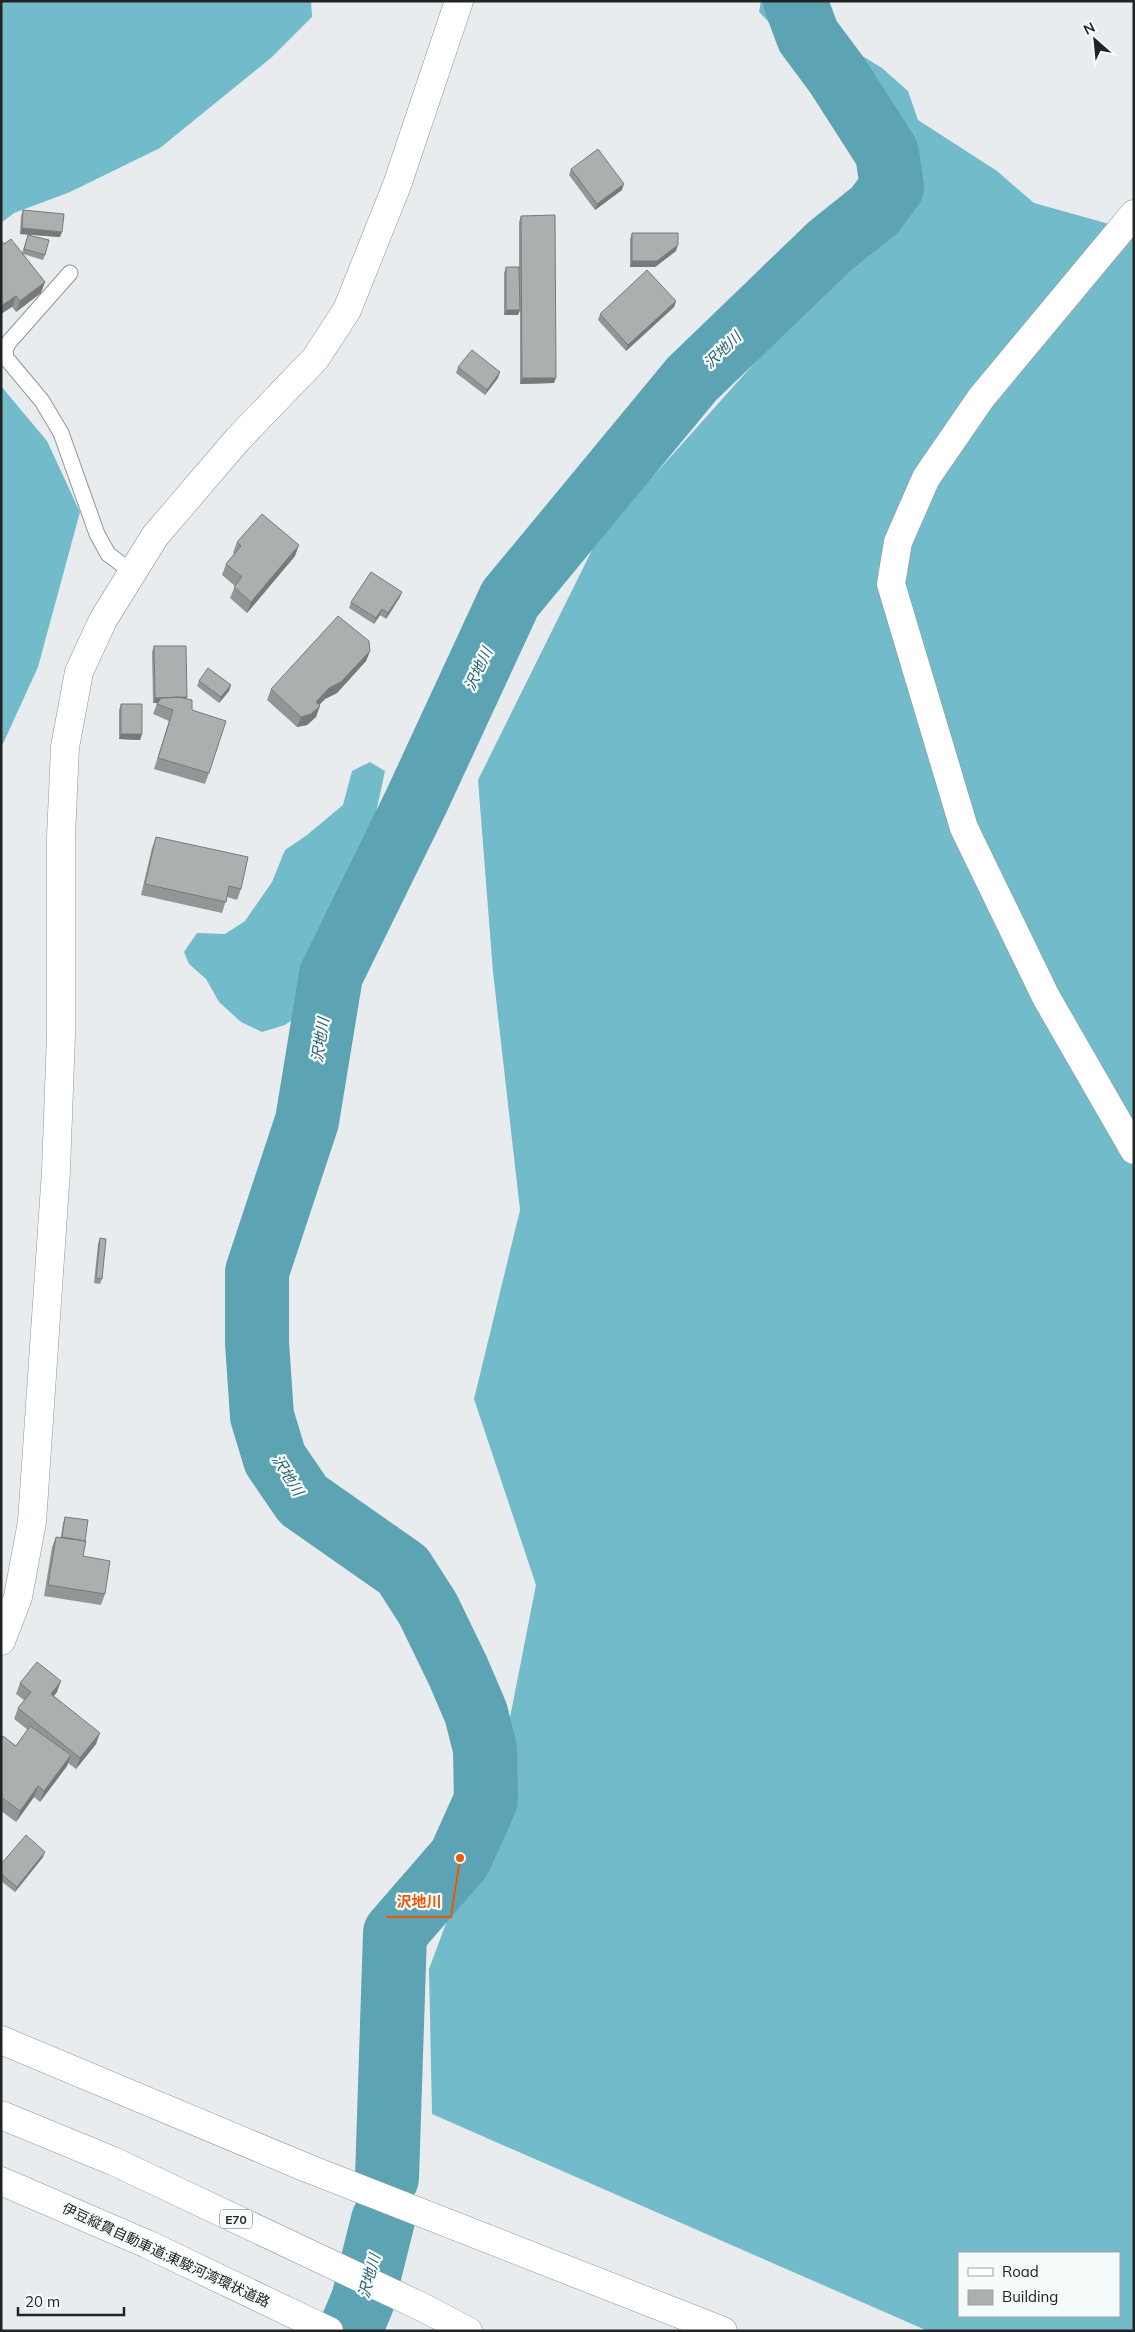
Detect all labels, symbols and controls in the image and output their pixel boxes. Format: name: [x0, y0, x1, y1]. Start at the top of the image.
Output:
north arrow: [1070, 15, 1120, 65]
text: N: [1080, 18, 1098, 39]
water label: 沢地川: [699, 326, 746, 372]
water label: 沢地川: [460, 643, 497, 693]
water label: 沢地川: [307, 1014, 333, 1064]
water label: 沢地川: [268, 1451, 309, 1501]
callout: 沢地川: [386, 1887, 451, 1917]
text: 沢地川: [396, 1892, 442, 1911]
street label: 伊豆縦貫自動車道;東駿河湾環状道路: [59, 2199, 273, 2311]
road number: E70: [220, 2210, 252, 2228]
water label: 沢地川: [354, 2250, 385, 2300]
legend: [958, 2252, 1120, 2317]
text: Road: [1002, 2262, 1039, 2281]
scale bar: [18, 2284, 124, 2316]
text: Building: [1002, 2287, 1058, 2306]
text: 20 m: [25, 2292, 60, 2311]

